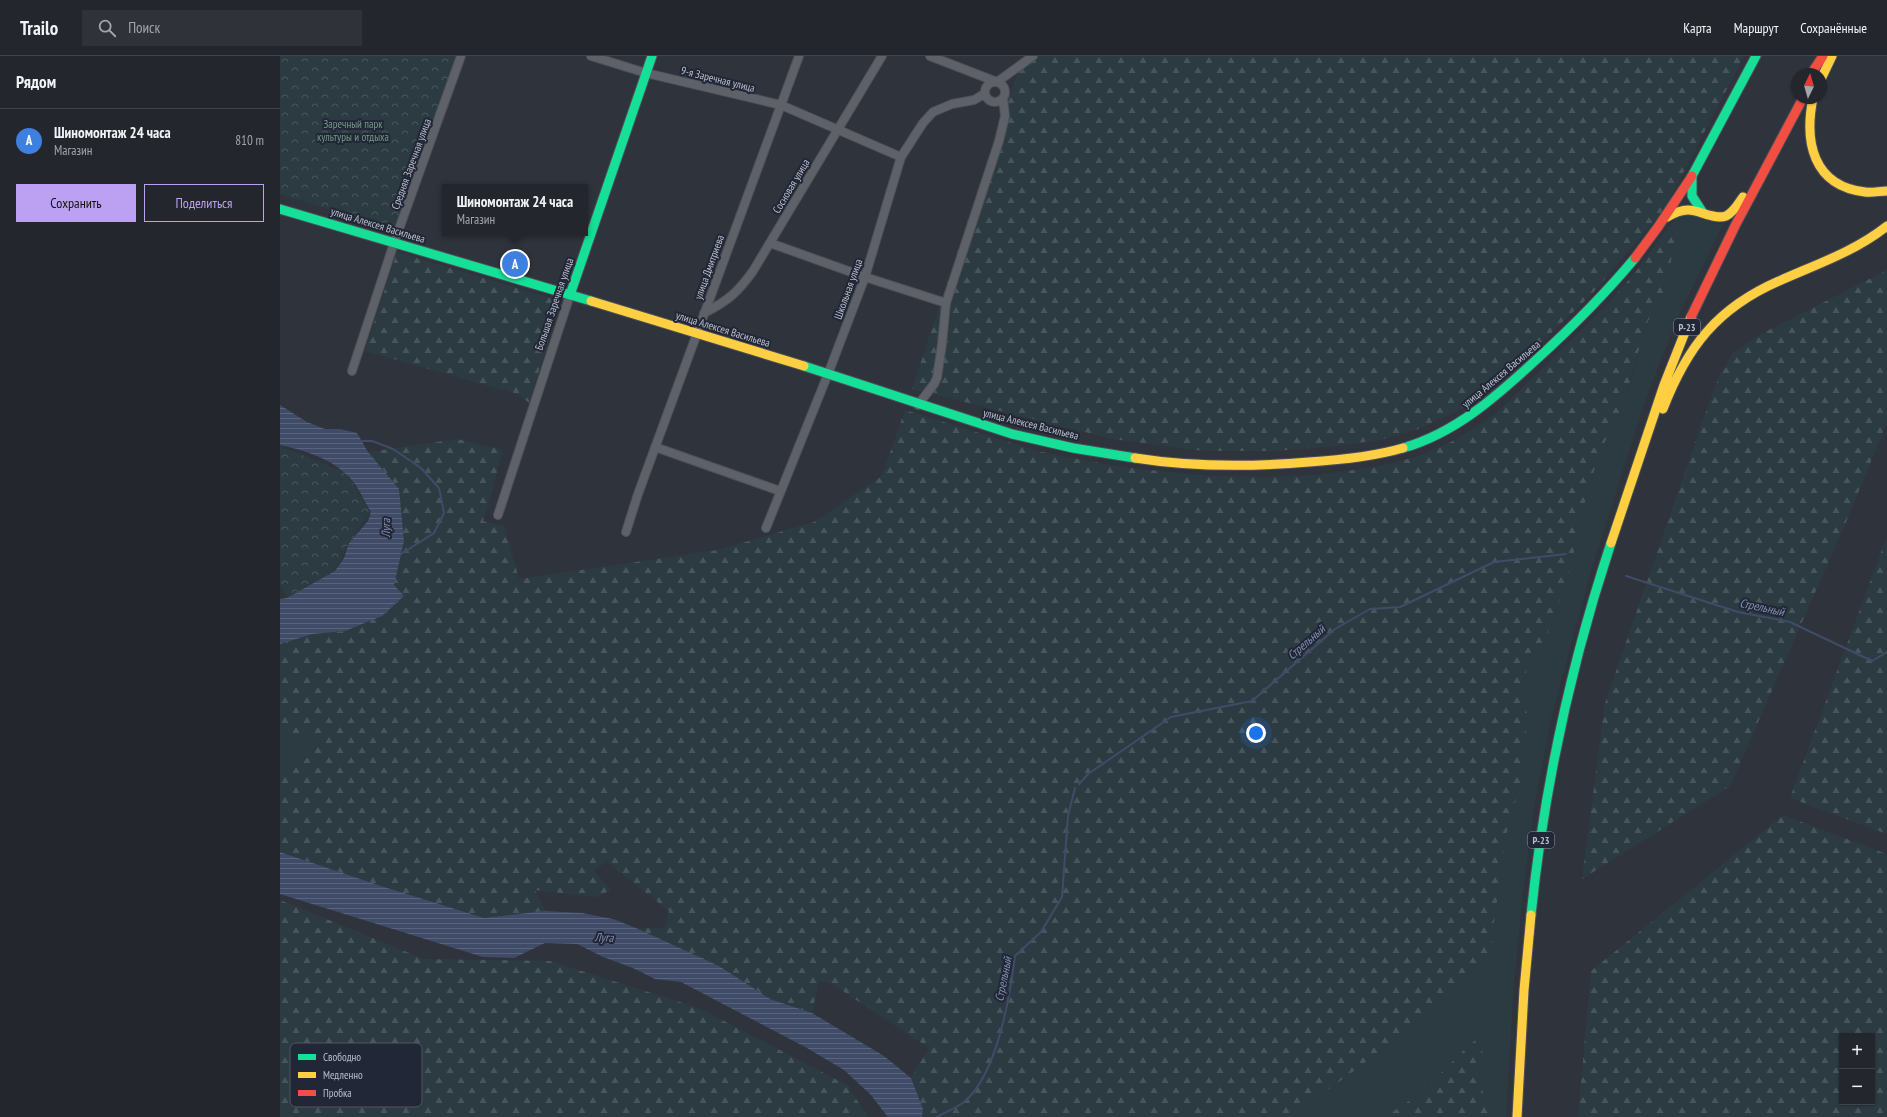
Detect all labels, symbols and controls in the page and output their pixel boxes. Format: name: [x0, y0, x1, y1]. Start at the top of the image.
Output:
search box: [82, 10, 362, 46]
text: Trailo: [20, 16, 58, 40]
icon: search: [96, 17, 118, 39]
text: Поиск: [128, 18, 160, 37]
text: Карта: [1683, 19, 1712, 37]
text: Маршрут: [1734, 19, 1778, 37]
text: Сохранённые: [1800, 19, 1867, 37]
street label: 9-я Заречная улица: [679, 63, 757, 95]
north arrow: [1791, 68, 1827, 104]
text: Рядом: [16, 71, 56, 93]
park label: Заречный парк культуры и отдыха: [317, 117, 389, 144]
street label: Средняя Заречная улица: [388, 117, 434, 211]
text: Шиномонтаж 24 часа: [54, 123, 171, 142]
text: A: [26, 132, 32, 149]
text: 810 m: [235, 132, 264, 149]
text: Магазин: [54, 142, 92, 159]
street label: Сосновая улица: [769, 156, 813, 216]
button: Сохранить: [16, 184, 136, 222]
button: Поделиться: [144, 184, 264, 222]
popup: [442, 184, 588, 236]
text: Шиномонтаж 24 часа: [457, 192, 573, 211]
street label: улица Алексея Васильева: [329, 204, 427, 246]
text: Магазин: [457, 211, 495, 228]
street label: улица Дмитриева: [691, 233, 727, 301]
pin: A: [502, 249, 528, 279]
street label: Большая Заречная улица: [532, 256, 576, 352]
street label: Школьная улица: [831, 257, 865, 321]
street label: улица Алексея Васильева: [674, 308, 772, 350]
road number: Р-23: [1674, 319, 1700, 335]
street label: улица Алексея Васильева: [1459, 337, 1543, 411]
street label: улица Алексея Васильева: [982, 405, 1080, 443]
water label: Луга: [378, 517, 393, 538]
water label: Стрельный: [1738, 595, 1787, 619]
water label: Стрельный: [1284, 620, 1329, 662]
your location: [1246, 723, 1266, 743]
road number: Р-23: [1528, 832, 1554, 848]
water label: Луга: [593, 929, 615, 945]
water label: Стрельный: [991, 954, 1015, 1003]
map controls: [1839, 1033, 1875, 1105]
button: +: [1839, 1033, 1875, 1069]
legend: [290, 1043, 422, 1107]
text: Свободно: [323, 1050, 361, 1064]
text: Медленно: [323, 1068, 363, 1082]
button: −: [1839, 1069, 1875, 1105]
text: Пробка: [323, 1086, 352, 1100]

